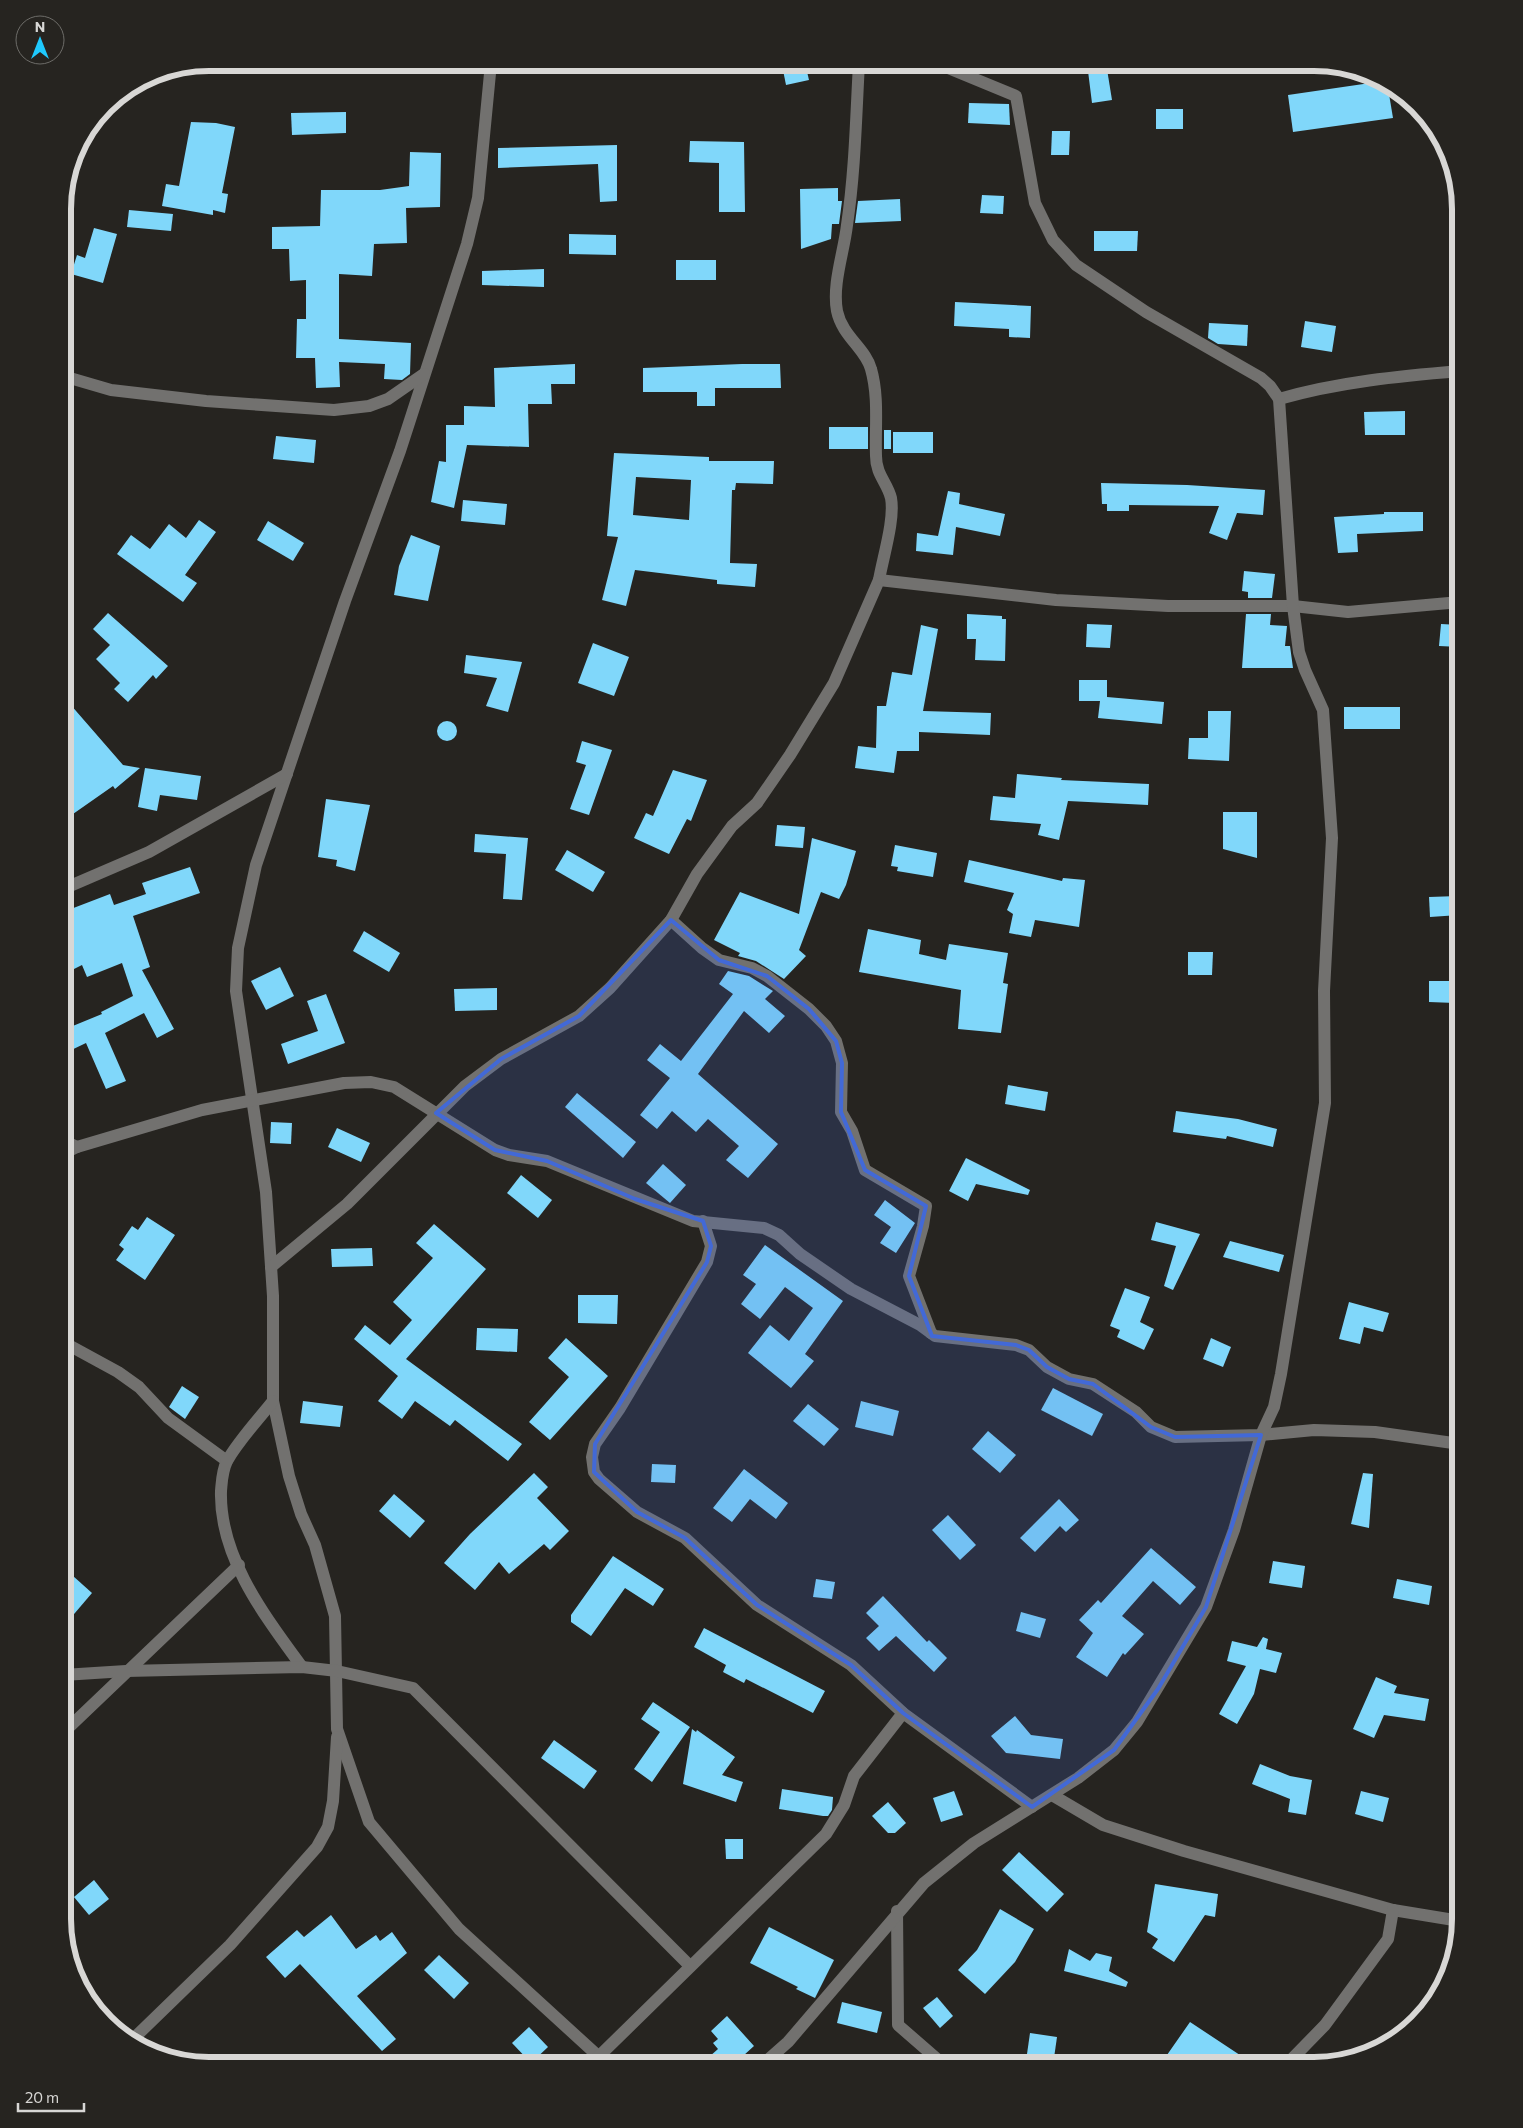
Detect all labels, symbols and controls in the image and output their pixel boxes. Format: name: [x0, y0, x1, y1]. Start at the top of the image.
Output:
north arrow: [15, 15, 65, 65]
text: N: [35, 18, 45, 35]
scale bar: [18, 2080, 84, 2112]
text: 20 m: [25, 2088, 59, 2106]

